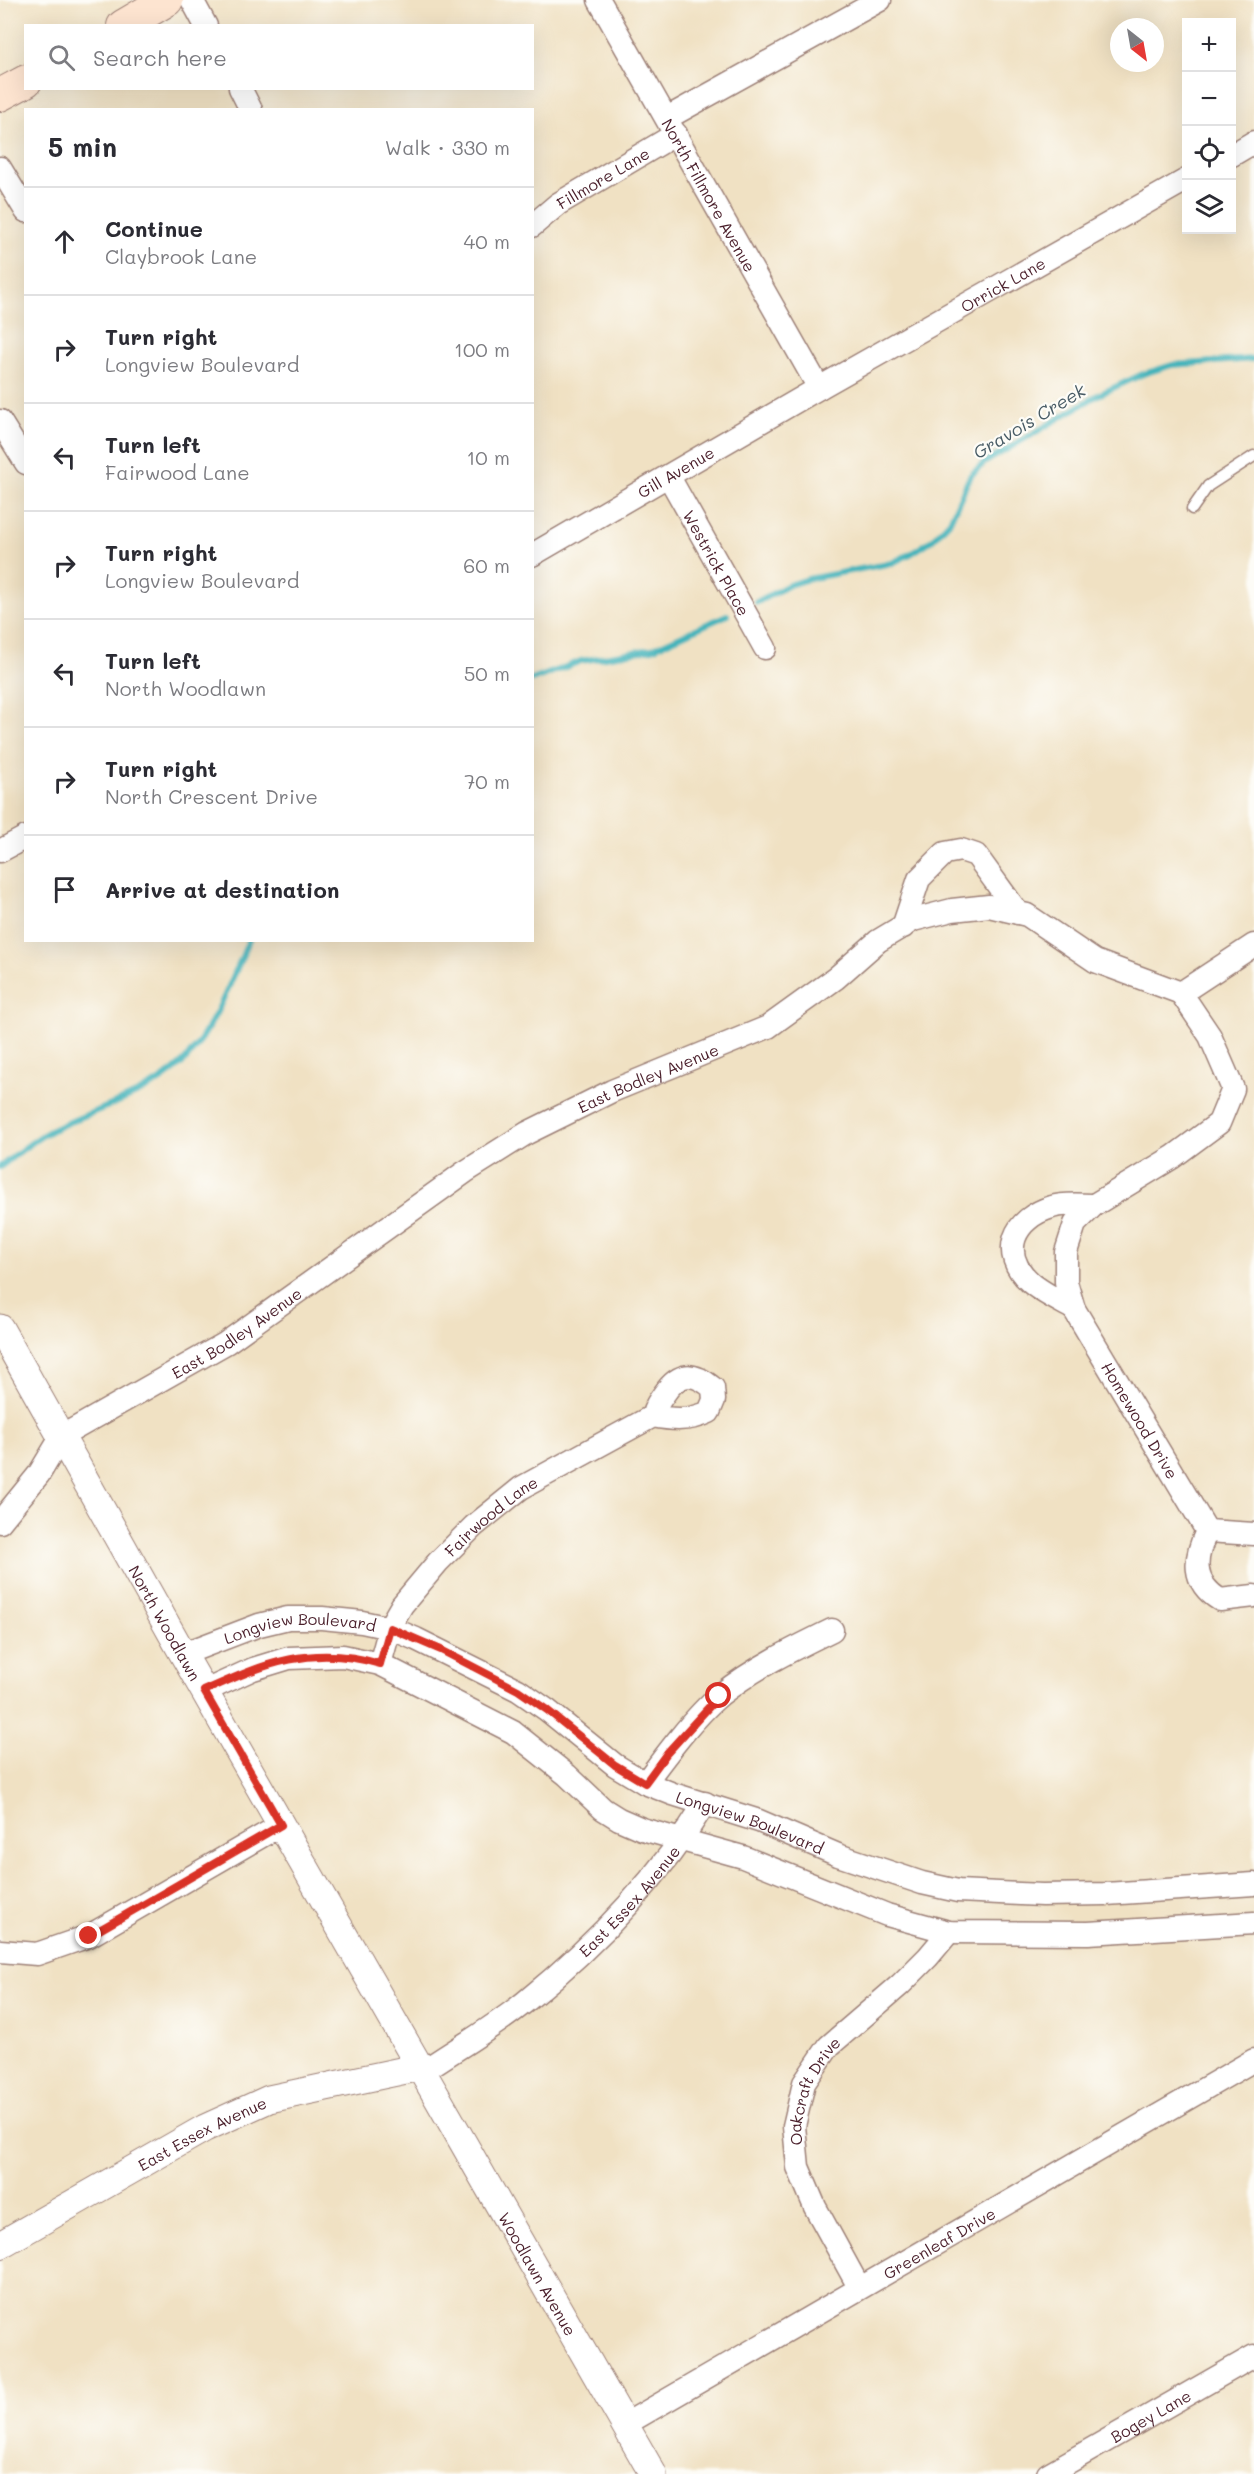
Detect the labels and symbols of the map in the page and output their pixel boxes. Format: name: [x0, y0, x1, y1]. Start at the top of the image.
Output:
north arrow: [1110, 18, 1164, 72]
street label: North Fillmore Avenue: [658, 114, 761, 275]
street label: Fillmore Lane: [552, 142, 653, 213]
street label: Orrick Lane: [956, 252, 1049, 316]
water label: Gravois Creek: [968, 378, 1090, 464]
street label: Gill Avenue: [633, 441, 718, 502]
street label: Westrick Place: [679, 506, 755, 619]
street label: East Bodley Avenue: [574, 1038, 721, 1117]
street label: East Bodley Avenue: [167, 1282, 305, 1382]
street label: Homewood Drive: [1097, 1358, 1184, 1482]
street label: Fairwood Lane: [439, 1471, 541, 1561]
street label: North Woodlawn: [125, 1561, 206, 1684]
street label: Longview Boulevard: [221, 1607, 378, 1648]
route start: [705, 1682, 731, 1708]
street label: Longview Boulevard: [674, 1785, 827, 1858]
street label: East Essex Avenue: [574, 1841, 684, 1961]
route end: [75, 1922, 101, 1948]
street label: Oakcraft Drive: [783, 2031, 844, 2147]
street label: East Essex Avenue: [134, 2091, 270, 2175]
street label: Greenleaf Drive: [879, 2202, 999, 2283]
street label: Woodlawn Avenue: [494, 2208, 582, 2339]
street label: Bogey Lane: [1106, 2384, 1194, 2447]

